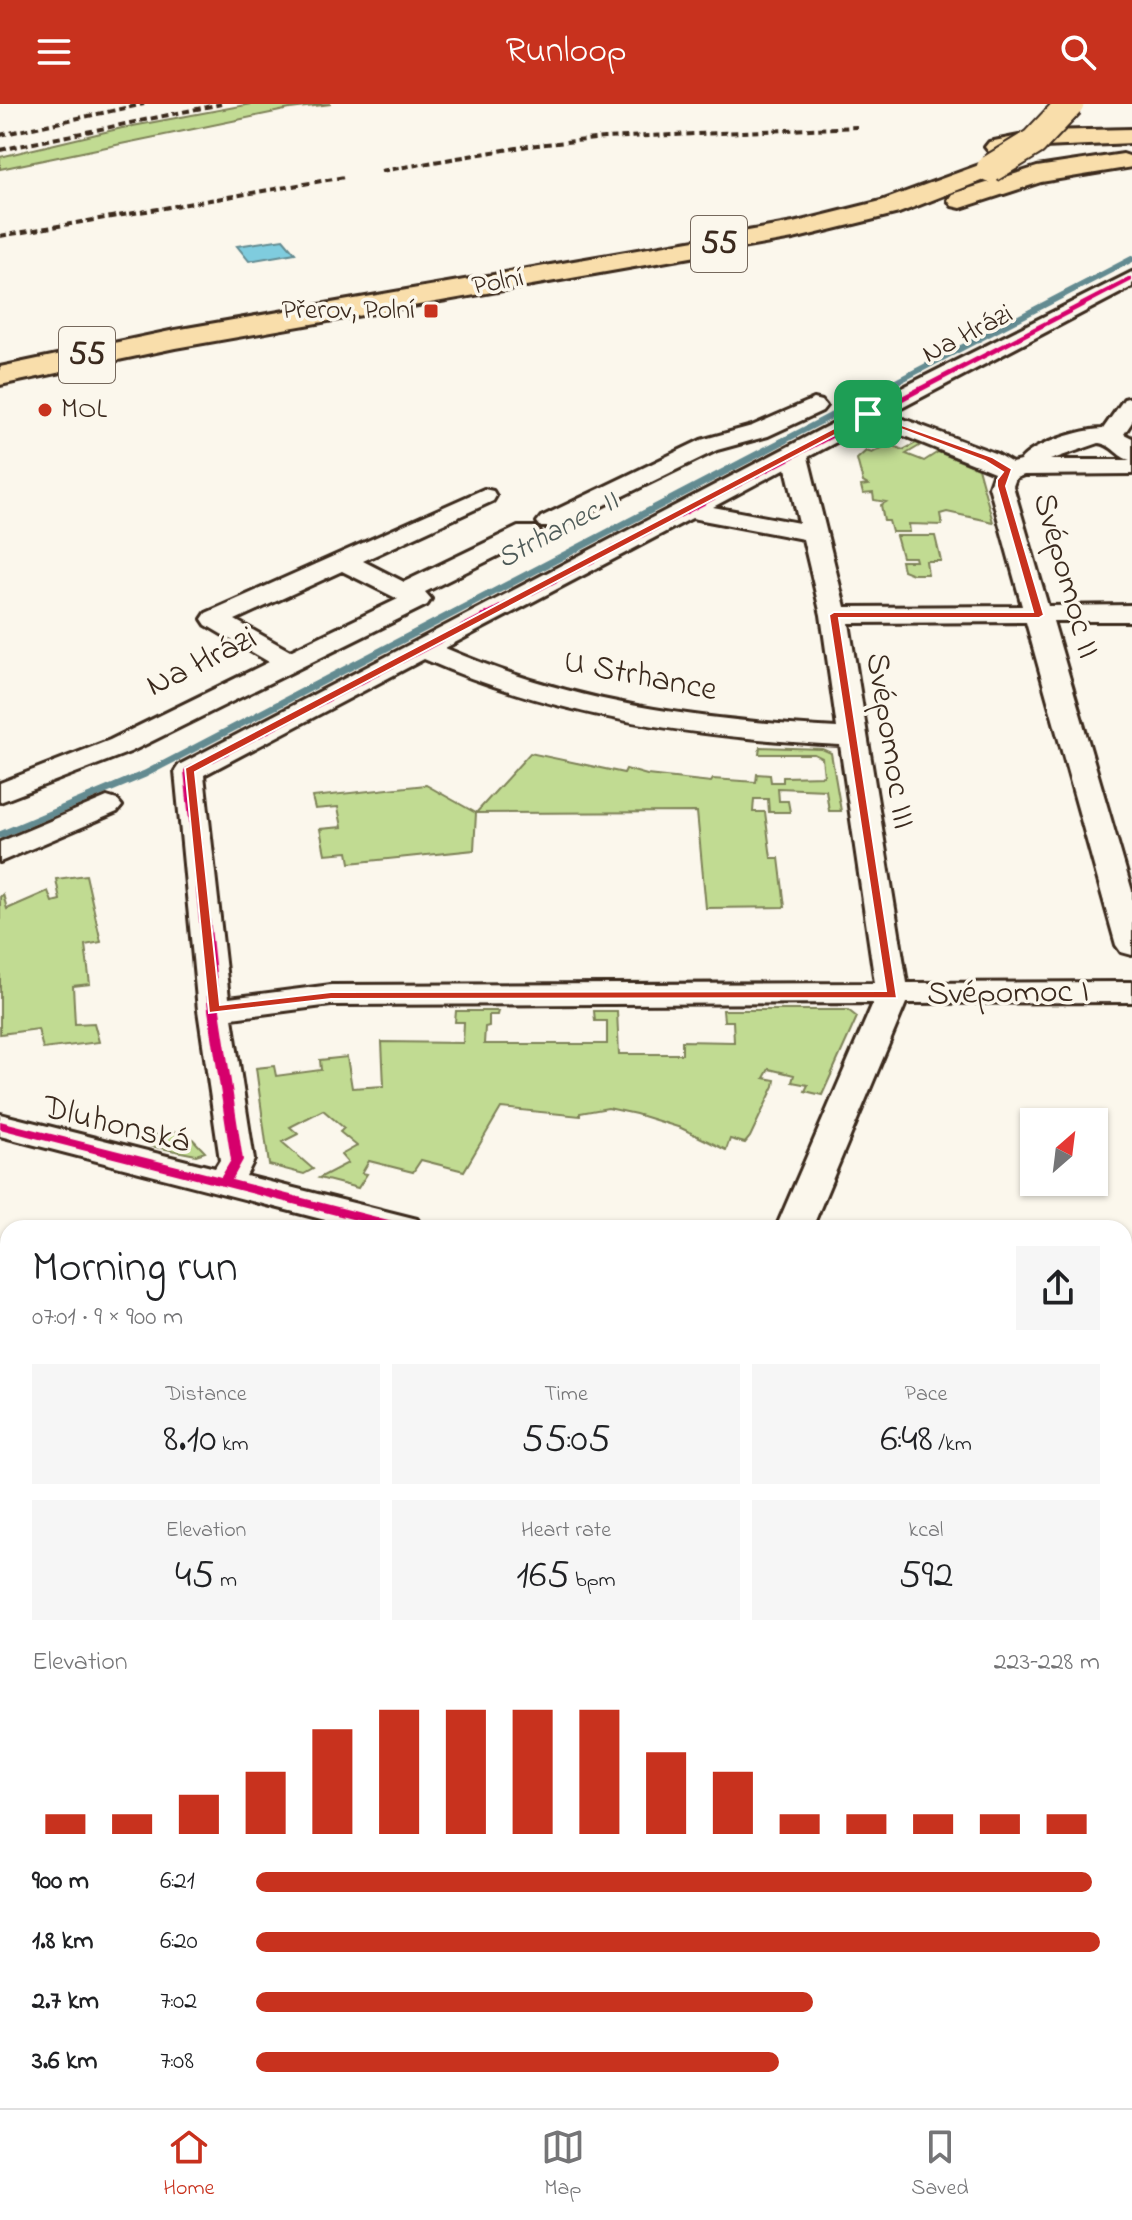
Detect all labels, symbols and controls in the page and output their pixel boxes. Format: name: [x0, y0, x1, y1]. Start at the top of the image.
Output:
text: Runloop: [505, 26, 627, 79]
icon: menu: [32, 30, 76, 74]
icon: search: [1056, 30, 1100, 74]
road number: 55: [691, 216, 747, 272]
street label: Polní: [469, 258, 527, 308]
place label: Přerov, Polní: [282, 291, 415, 332]
street label: Na Hrázi: [916, 295, 1020, 375]
marker: Přerov, Polní: [422, 302, 440, 320]
road number: 55: [59, 327, 115, 383]
pin: [834, 380, 902, 448]
place label: MOL: [61, 390, 107, 431]
icon: arrive: [846, 392, 890, 436]
marker: MOL: [36, 401, 54, 419]
water label: Strhanec II: [489, 481, 627, 581]
street label: Svépomoc II: [1018, 487, 1112, 665]
street label: Na Hrázi: [138, 615, 266, 711]
street label: U Strhance: [559, 638, 722, 717]
street label: Svépomoc III: [850, 649, 928, 833]
street label: Svépomoc I: [927, 968, 1089, 1020]
street label: Dluhonská: [36, 1083, 195, 1168]
north arrow: [1020, 1108, 1108, 1196]
map controls: [1020, 1108, 1108, 1196]
text: Morning run: [32, 1237, 238, 1301]
button: share: [1016, 1246, 1100, 1330]
text: 07:01 · 9 × 900 m: [32, 1299, 183, 1337]
text: Distance: [165, 1379, 247, 1411]
text: Time: [544, 1379, 588, 1411]
text: Pace: [905, 1379, 947, 1411]
text: 8.10: [163, 1411, 216, 1470]
text: 55:05: [521, 1411, 611, 1470]
text: 6:48: [880, 1411, 933, 1470]
text: km: [216, 1429, 249, 1461]
text: /km: [933, 1429, 972, 1461]
text: Elevation: [166, 1515, 246, 1547]
text: Heart rate: [521, 1515, 611, 1547]
text: kcal: [909, 1515, 943, 1547]
text: 45: [175, 1547, 214, 1606]
text: 165: [516, 1547, 570, 1606]
text: 592: [899, 1547, 953, 1606]
text: m: [214, 1565, 237, 1597]
text: bpm: [570, 1565, 616, 1597]
text: Elevation: [32, 1644, 128, 1682]
text: 223–228 m: [994, 1644, 1100, 1682]
text: 900 m: [32, 1863, 89, 1901]
text: 6:21: [160, 1863, 195, 1901]
text: 1.8 km: [32, 1923, 93, 1961]
text: 6:20: [160, 1923, 198, 1961]
text: 2.7 km: [32, 1983, 99, 2021]
text: 7:02: [160, 1983, 197, 2021]
text: 3.6 km: [32, 2043, 98, 2081]
text: 7:08: [160, 2043, 194, 2081]
tab: Home: [163, 2125, 214, 2205]
tab: Map: [541, 2125, 585, 2205]
tab: Saved: [911, 2125, 969, 2205]

